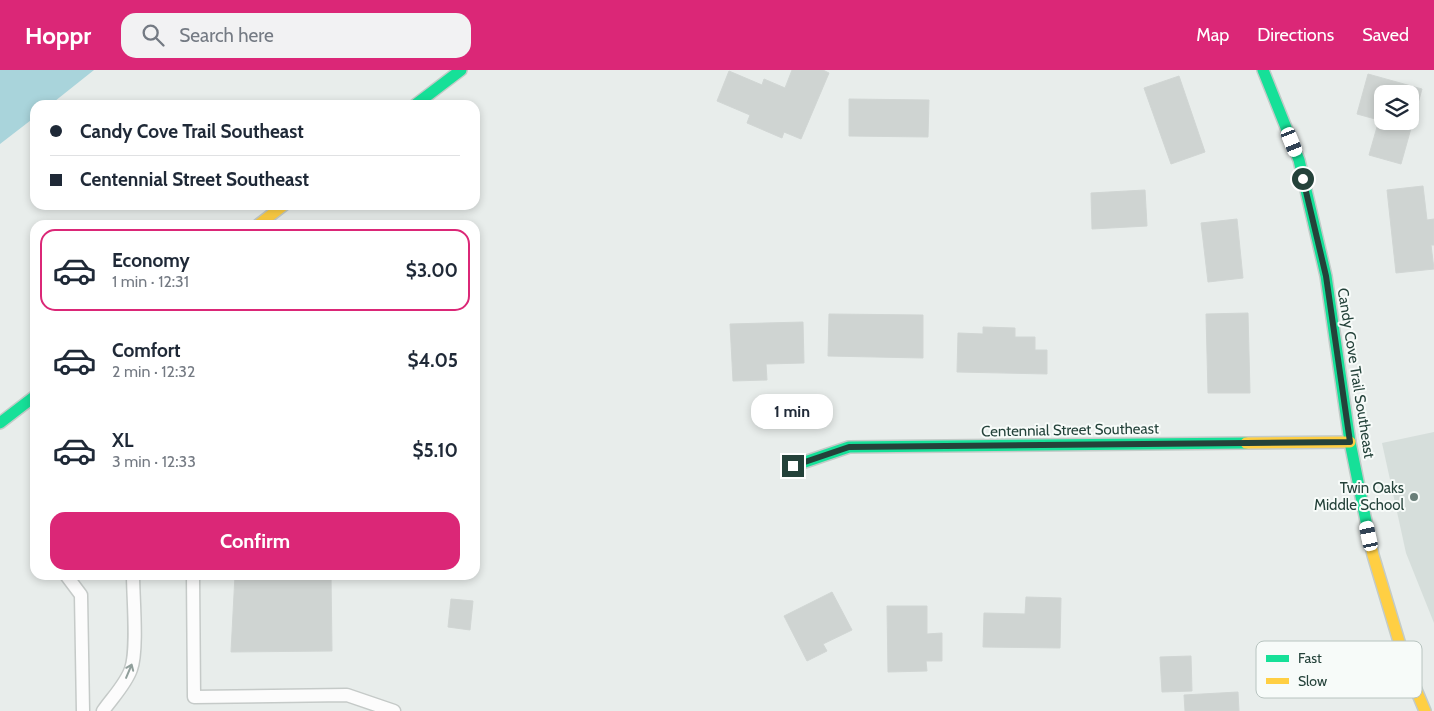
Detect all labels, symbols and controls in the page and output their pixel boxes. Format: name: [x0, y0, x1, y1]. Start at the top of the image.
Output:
search box: [121, 13, 471, 58]
text: Hoppr: [25, 21, 91, 50]
icon: search: [139, 21, 167, 49]
text: Search here: [179, 24, 274, 47]
text: Map: [1196, 24, 1229, 46]
text: Directions: [1257, 24, 1334, 46]
text: Saved: [1362, 24, 1409, 46]
map controls: [1374, 85, 1419, 130]
button: layers: [1374, 85, 1419, 130]
text: Candy Cove Trail Southeast: [80, 120, 304, 143]
car: [1279, 125, 1304, 159]
text: Centennial Street Southeast: [80, 168, 309, 191]
route start: [1292, 168, 1314, 190]
icon: car: [52, 248, 97, 293]
text: Economy: [112, 249, 190, 272]
text: $3.00: [406, 259, 458, 282]
text: 1 min · 12:31: [112, 272, 189, 291]
street label: Candy Cove Trail Southeast: [1334, 286, 1378, 460]
icon: car: [52, 338, 97, 383]
text: Comfort: [112, 339, 181, 362]
text: $4.05: [408, 349, 458, 372]
text: 2 min · 12:32: [112, 362, 195, 381]
callout: 1 min: [752, 394, 834, 428]
text: 1 min: [774, 402, 810, 421]
street label: Centennial Street Southeast: [981, 419, 1159, 441]
icon: car: [52, 428, 97, 473]
text: XL: [112, 429, 133, 452]
text: $5.10: [412, 439, 458, 462]
text: 3 min · 12:33: [112, 452, 196, 471]
route end: [782, 455, 804, 477]
place label: Twin Oaks Middle School: [1314, 479, 1404, 514]
marker: Twin Oaks Middle School: [1408, 491, 1420, 503]
button: Confirm: [50, 512, 460, 570]
car: [1358, 520, 1379, 552]
legend: [1256, 641, 1422, 698]
text: Fast: [1298, 649, 1322, 667]
one-way arrow: [125, 663, 135, 678]
text: Slow: [1298, 672, 1327, 690]

